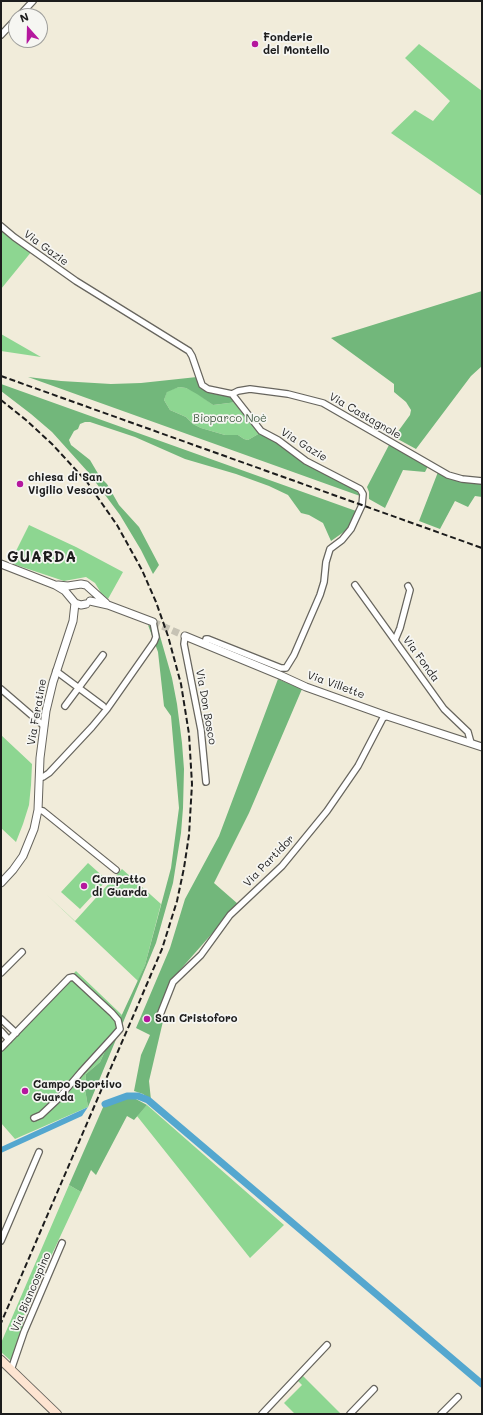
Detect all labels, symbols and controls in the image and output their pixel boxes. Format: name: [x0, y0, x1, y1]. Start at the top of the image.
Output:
north arrow: [8, 8, 48, 48]
text: N: [18, 9, 31, 26]
place label: Fonderie del Montello: [263, 31, 329, 57]
marker: Fonderie del Montello: [250, 39, 260, 49]
street label: Via Gazie: [21, 227, 71, 269]
street label: Via Castagnole: [327, 390, 403, 442]
park label: Bioparco Noè: [193, 412, 267, 426]
street label: Via Gazie: [278, 426, 330, 464]
place label: chiesa di San Vigilio Vescovo: [28, 471, 112, 497]
marker: chiesa di San Vigilio Vescovo: [15, 479, 25, 489]
district label: GUARDA: [7, 548, 77, 566]
street label: Via Fonda: [400, 634, 442, 684]
street label: Via Don Bosco: [193, 668, 219, 746]
street label: Via Villette: [306, 669, 366, 701]
street label: Via Feratine: [25, 678, 49, 746]
street label: Via Partidor: [241, 832, 297, 890]
place label: Campetto di Guarda: [92, 873, 148, 899]
marker: Campetto di Guarda: [79, 881, 89, 891]
place label: San Cristoforo: [155, 1012, 237, 1026]
marker: San Cristoforo: [142, 1014, 152, 1024]
place label: Campo Sportivo Guarda: [33, 1078, 122, 1104]
marker: Campo Sportivo Guarda: [20, 1086, 30, 1096]
street label: Via Biancospino: [8, 1250, 54, 1334]

